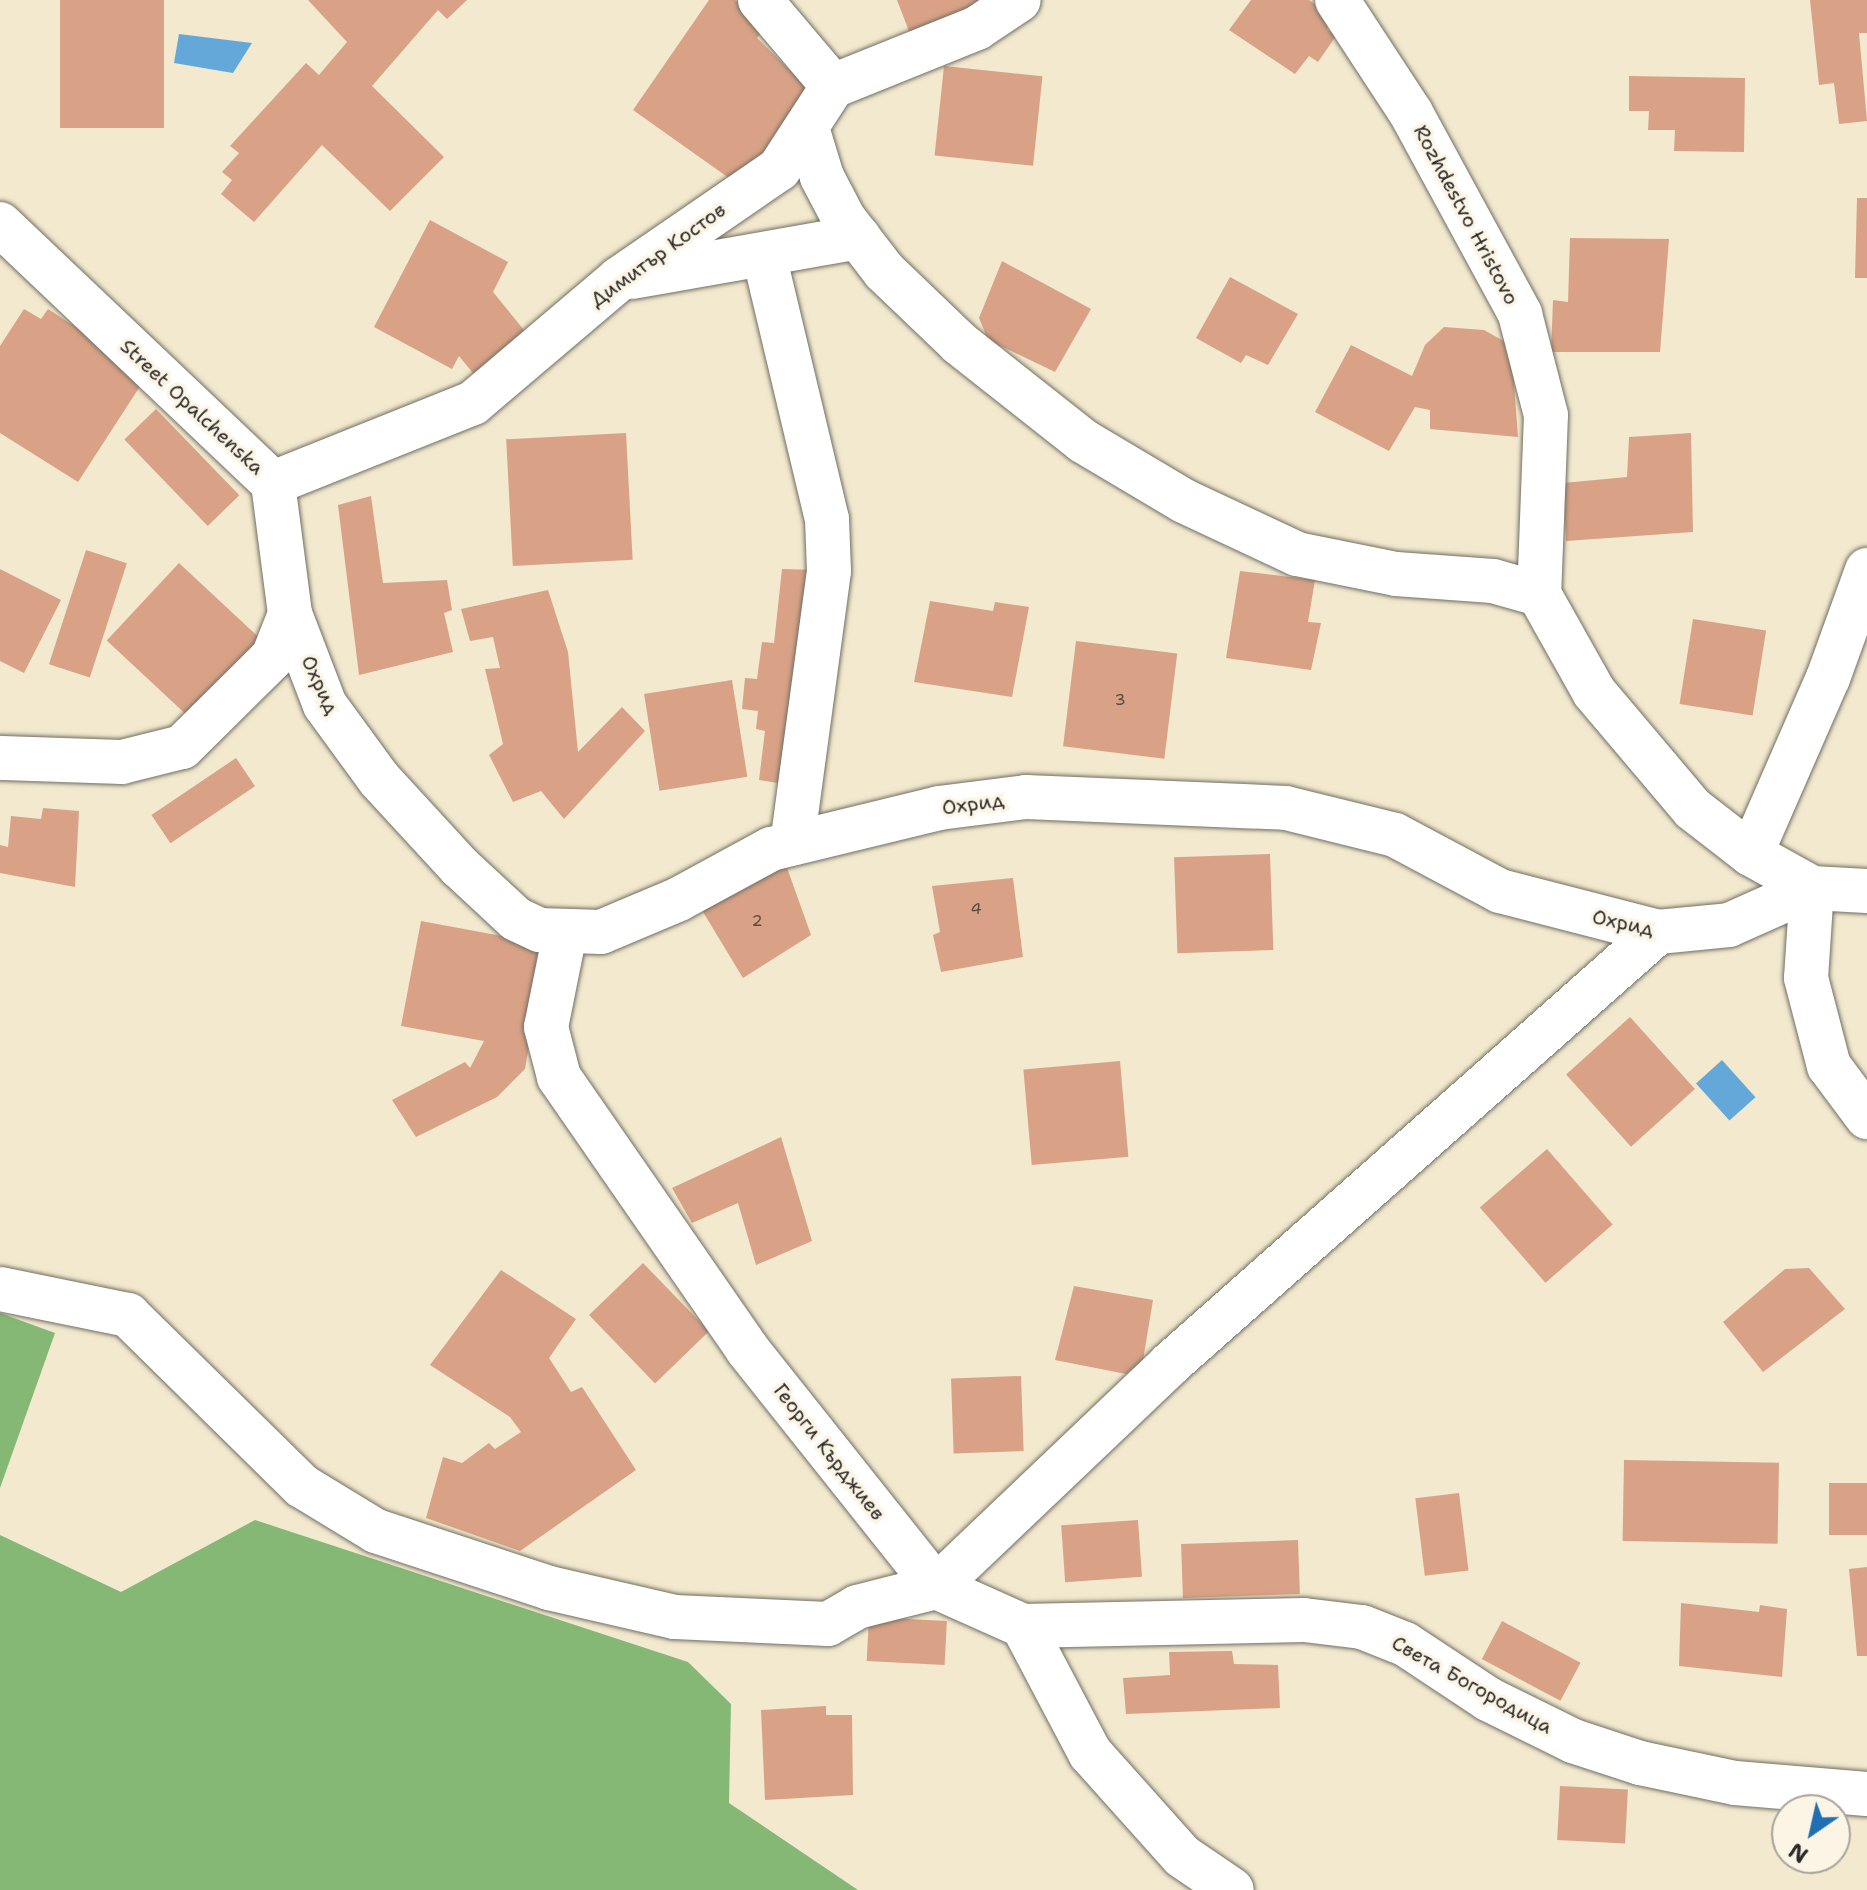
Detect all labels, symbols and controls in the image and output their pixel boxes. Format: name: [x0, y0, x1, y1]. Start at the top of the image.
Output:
street label: Rozhdestvo Hristovo: [1408, 121, 1524, 309]
street label: Димитър Костов: [585, 198, 731, 312]
street label: Street Opalchenska: [115, 334, 269, 480]
street label: Охрид: [296, 652, 344, 718]
house number: 3: [1114, 690, 1126, 710]
street label: Охрид: [940, 788, 1006, 820]
house number: 4: [970, 899, 982, 919]
street label: Охрид: [1590, 905, 1656, 941]
house number: 2: [751, 911, 763, 931]
street label: Георги Кърджиев: [768, 1379, 890, 1525]
street label: Света Богородица: [1387, 1631, 1557, 1739]
north arrow: [1771, 1794, 1851, 1874]
text: N: [1783, 1836, 1814, 1870]

